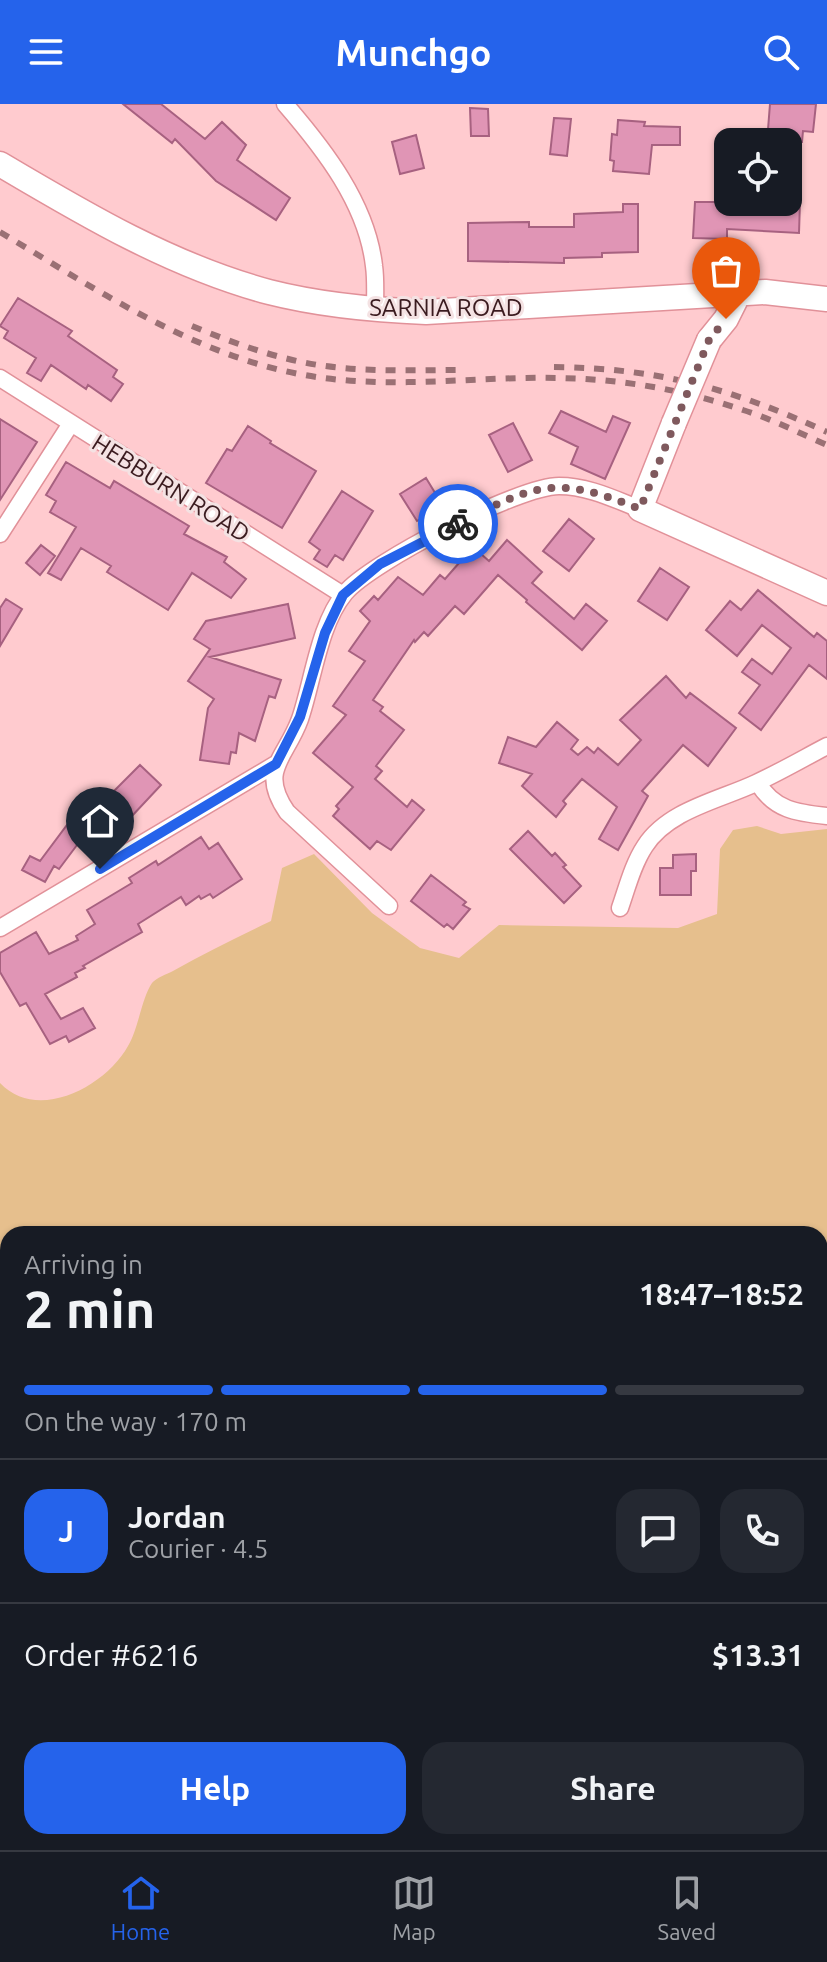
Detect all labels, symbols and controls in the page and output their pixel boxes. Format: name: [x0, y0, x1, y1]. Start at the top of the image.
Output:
icon: menu: [24, 30, 68, 74]
icon: search: [759, 30, 803, 74]
text: Munchgo: [336, 32, 491, 73]
map controls: [714, 128, 802, 216]
button: locate: [714, 128, 802, 216]
pin: [692, 237, 760, 319]
icon: bag: [704, 249, 748, 293]
street label: SARNIA ROAD: [369, 294, 523, 321]
street label: HEBBURN ROAD: [87, 429, 255, 547]
courier: [418, 484, 498, 564]
icon: bike: [436, 502, 480, 546]
pin: [66, 787, 134, 869]
icon: home: [78, 799, 122, 843]
text: Arriving in: [24, 1250, 143, 1279]
text: 18:47–18:52: [639, 1277, 804, 1311]
text: 2 min: [24, 1280, 155, 1338]
text: On the way · 170 m: [24, 1407, 247, 1436]
button: chat: [616, 1489, 700, 1573]
button: phone: [720, 1489, 804, 1573]
text: Jordan: [128, 1500, 226, 1534]
text: J: [58, 1514, 74, 1548]
text: Courier · 4.5: [128, 1534, 268, 1563]
text: Order #6216: [24, 1638, 198, 1672]
text: $13.31: [712, 1638, 804, 1672]
button: Help: [24, 1742, 406, 1834]
button: Share: [422, 1742, 804, 1834]
tab: Home: [111, 1871, 170, 1944]
tab: Map: [392, 1871, 436, 1944]
tab: Saved: [658, 1871, 716, 1944]

